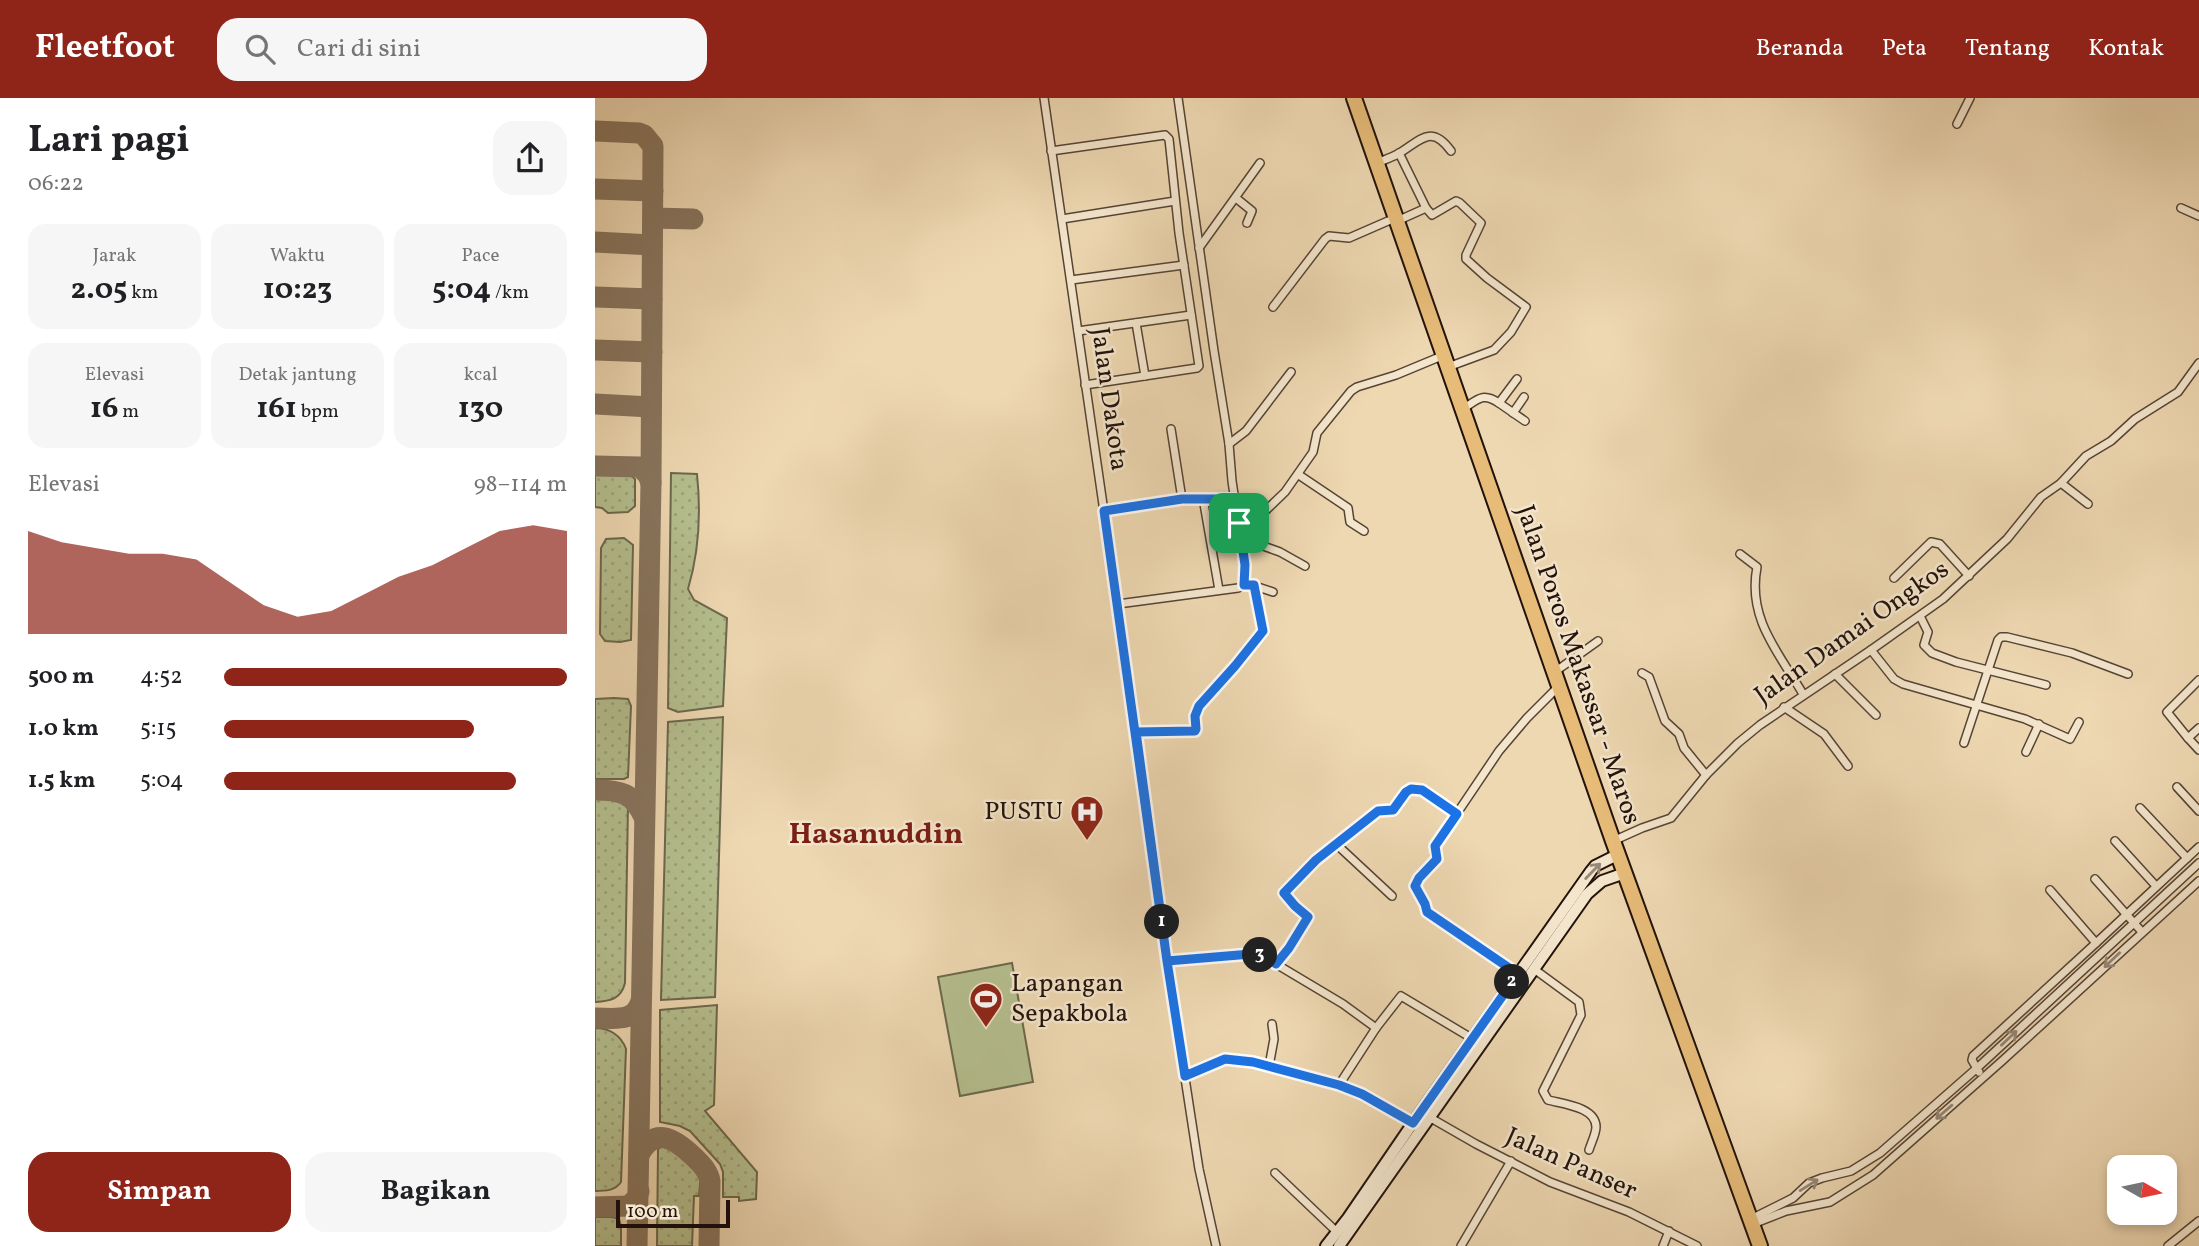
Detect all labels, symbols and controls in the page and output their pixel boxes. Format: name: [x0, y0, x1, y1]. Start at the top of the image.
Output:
search box: [217, 18, 707, 81]
text: Fleetfoot: [35, 26, 175, 72]
icon: search: [241, 30, 279, 68]
text: Cari di sini: [297, 31, 421, 67]
text: Beranda: [1756, 32, 1844, 66]
text: Peta: [1882, 32, 1927, 66]
text: Tentang: [1965, 32, 2050, 66]
text: Kontak: [2088, 32, 2164, 66]
text: Lari pagi: [28, 115, 190, 168]
button: share: [493, 121, 567, 195]
text: 06:22: [28, 168, 84, 200]
text: Jarak: [93, 243, 136, 269]
text: Waktu: [270, 243, 325, 269]
text: Pace: [461, 243, 500, 269]
text: 2.05: [71, 269, 127, 311]
text: 10:23: [263, 269, 332, 311]
text: 5:04: [432, 269, 491, 311]
text: km: [127, 280, 158, 306]
text: /km: [491, 280, 529, 306]
street label: Jalan Dakota: [1081, 325, 1137, 473]
text: Elevasi: [85, 362, 144, 388]
text: Detak jantung: [239, 362, 356, 388]
text: kcal: [464, 362, 497, 388]
text: 16: [90, 388, 118, 430]
text: 161: [256, 388, 297, 430]
text: 130: [458, 388, 503, 430]
text: m: [118, 399, 139, 425]
text: bpm: [297, 399, 339, 425]
text: Elevasi: [28, 469, 100, 501]
text: 98–114 m: [474, 469, 567, 501]
pin: [1209, 493, 1269, 553]
street label: Jalan Poros Makassar - Maros: [1506, 500, 1650, 830]
icon: arrive: [1220, 504, 1258, 542]
street label: Jalan Damai Ongkos: [1747, 552, 1957, 714]
text: 500 m: [28, 661, 94, 693]
text: 4:52: [140, 661, 183, 693]
text: 1.0 km: [28, 713, 99, 745]
text: 5:15: [140, 713, 176, 745]
text: 1.5 km: [28, 765, 95, 797]
text: 5:04: [140, 765, 183, 797]
hospital icon: PUSTU: [1068, 793, 1106, 842]
place label: PUSTU: [984, 794, 1063, 830]
district label: Hasanuddin: [789, 814, 963, 856]
one-way arrow: [1584, 863, 1601, 881]
pin: 1: [1145, 904, 1179, 940]
text: 1: [1158, 908, 1165, 934]
pin: 3: [1243, 938, 1277, 972]
text: 3: [1255, 941, 1264, 967]
one-way arrow: [2104, 951, 2121, 968]
pin: 2: [1495, 964, 1529, 1000]
place label: Lapangan Sepakbola: [1011, 966, 1128, 1032]
text: 2: [1507, 968, 1516, 994]
sports icon: Lapangan Sepakbola: [967, 980, 1005, 1029]
one-way arrow: [2000, 1030, 2017, 1047]
one-way arrow: [1935, 1104, 1953, 1120]
street label: Jalan Panser: [1499, 1119, 1643, 1209]
button: Simpan: [28, 1152, 291, 1232]
button: Bagikan: [305, 1152, 567, 1232]
north arrow: [2107, 1155, 2177, 1225]
map controls: [2107, 1155, 2177, 1225]
one-way arrow: [1799, 1178, 1818, 1193]
scale bar: [616, 1197, 730, 1229]
text: 100 m: [627, 1199, 678, 1225]

